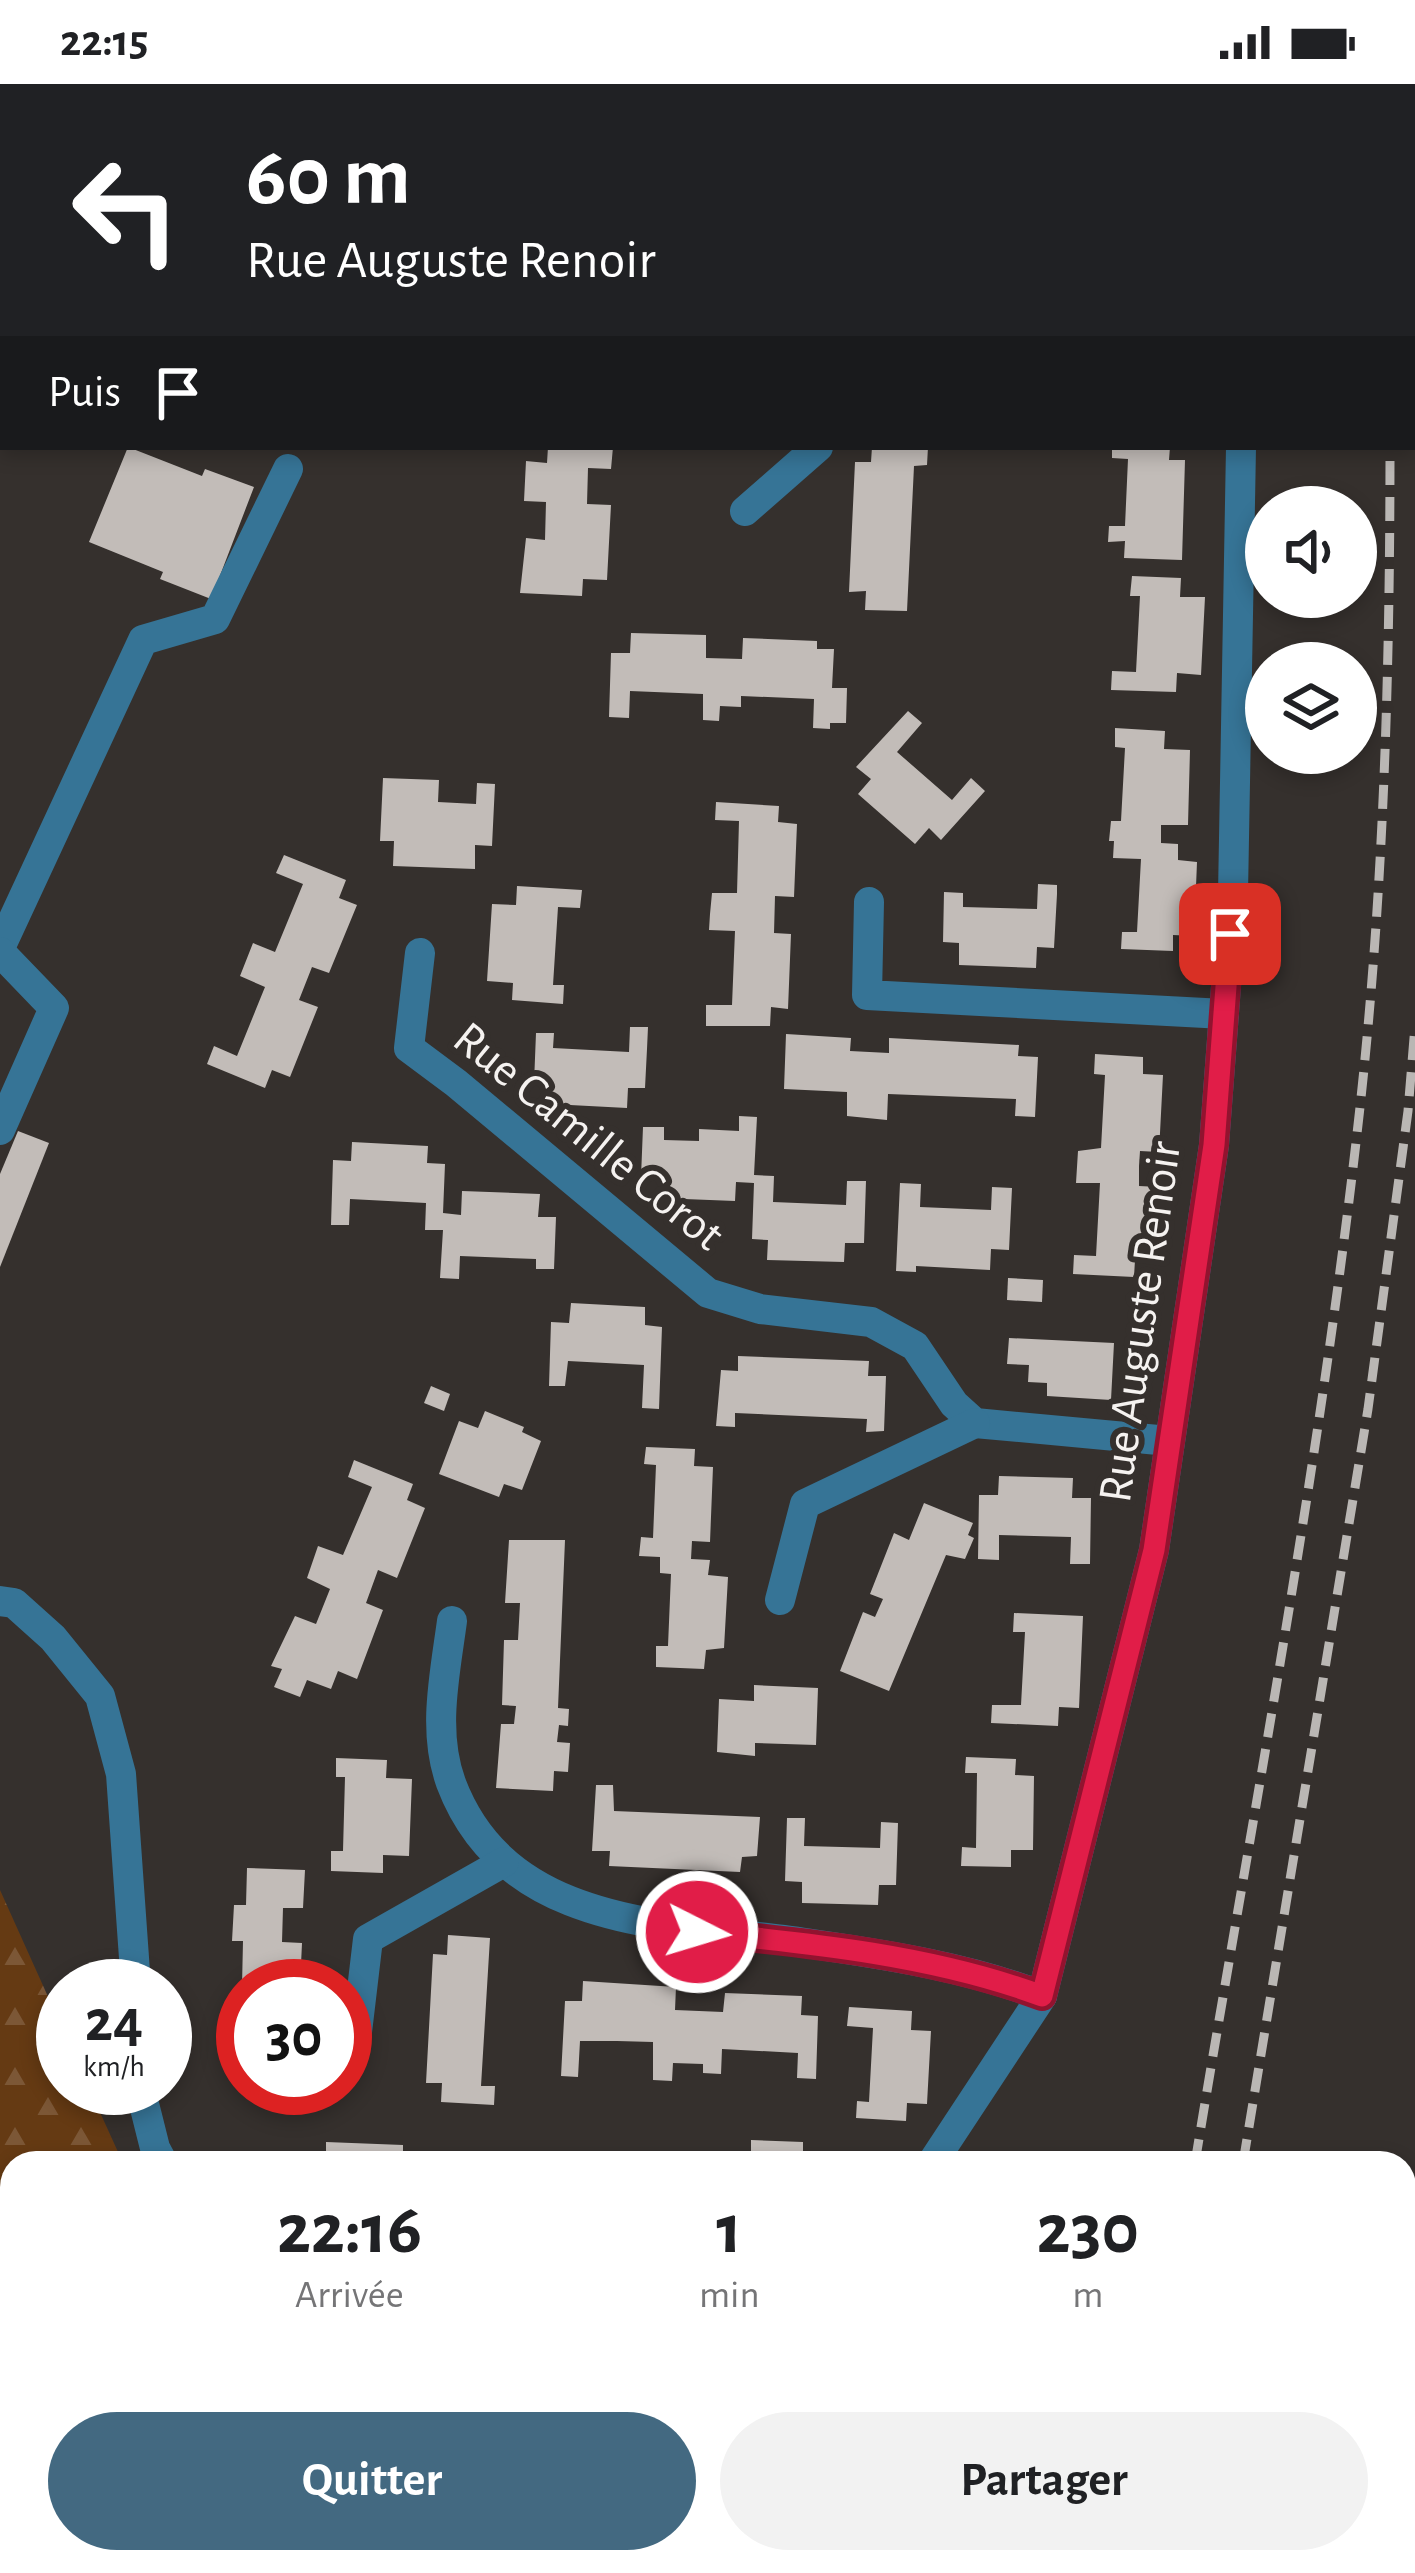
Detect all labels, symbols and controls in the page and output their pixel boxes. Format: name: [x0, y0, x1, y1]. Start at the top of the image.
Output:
text: 22:15: [60, 19, 148, 64]
icon: left: [48, 132, 204, 288]
text: 60 m: [246, 136, 411, 220]
text: Rue Auguste Renoir: [246, 234, 656, 288]
icon: arrive: [145, 360, 211, 426]
text: Puis: [48, 370, 121, 415]
map controls: [1245, 486, 1377, 774]
button: sound: [1245, 486, 1377, 618]
button: layers: [1245, 642, 1377, 774]
pin: [1179, 883, 1281, 985]
icon: arrive: [1197, 901, 1263, 967]
street label: Rue Camille Corot: [444, 1014, 732, 1260]
street label: Rue Auguste Renoir: [1092, 1138, 1190, 1506]
position arrow: [634, 1869, 760, 1995]
speed limit sign: 30: [216, 1959, 372, 2115]
text: 24: [85, 1992, 143, 2052]
text: km/h: [83, 2052, 145, 2082]
text: 22:16: [277, 2194, 422, 2266]
text: 1: [716, 2194, 742, 2266]
text: 230: [1037, 2194, 1139, 2266]
text: Arrivée: [295, 2276, 404, 2315]
text: min: [699, 2276, 760, 2315]
text: m: [1072, 2276, 1103, 2315]
button: Quitter: [48, 2412, 696, 2550]
button: Partager: [720, 2412, 1368, 2550]

